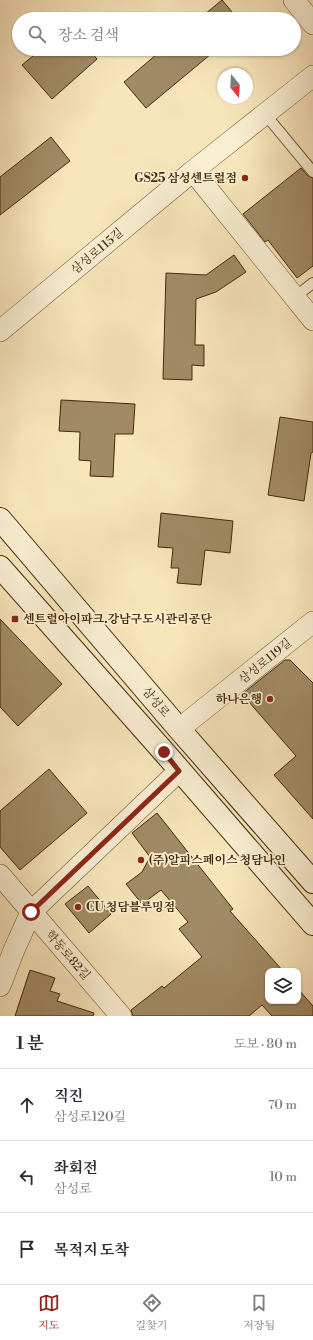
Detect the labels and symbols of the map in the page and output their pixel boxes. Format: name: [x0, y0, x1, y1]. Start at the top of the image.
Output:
north arrow: [217, 68, 253, 104]
place label: GS25 삼성센트럴점: [134, 171, 237, 186]
marker: GS25 삼성센트럴점: [240, 173, 250, 183]
street label: 삼성로115길: [68, 225, 127, 278]
place label: 센트럴아이파크.강남구도시관리공단: [23, 612, 212, 627]
marker: 센트럴아이파크.강남구도시관리공단: [10, 614, 20, 624]
street label: 삼성로119길: [236, 635, 295, 687]
street label: 삼성로: [139, 684, 173, 721]
place label: 하나은행: [216, 692, 262, 707]
marker: 하나은행: [265, 694, 275, 704]
route end: [155, 743, 173, 761]
place label: (주)알피스페이스 청담나인: [149, 853, 286, 868]
marker: (주)알피스페이스 청담나인: [136, 855, 146, 865]
place label: CU 청담블루밍점: [86, 900, 175, 915]
marker: CU 청담블루밍점: [73, 902, 83, 912]
route start: [22, 903, 40, 921]
street label: 학동로82길: [42, 928, 93, 983]

